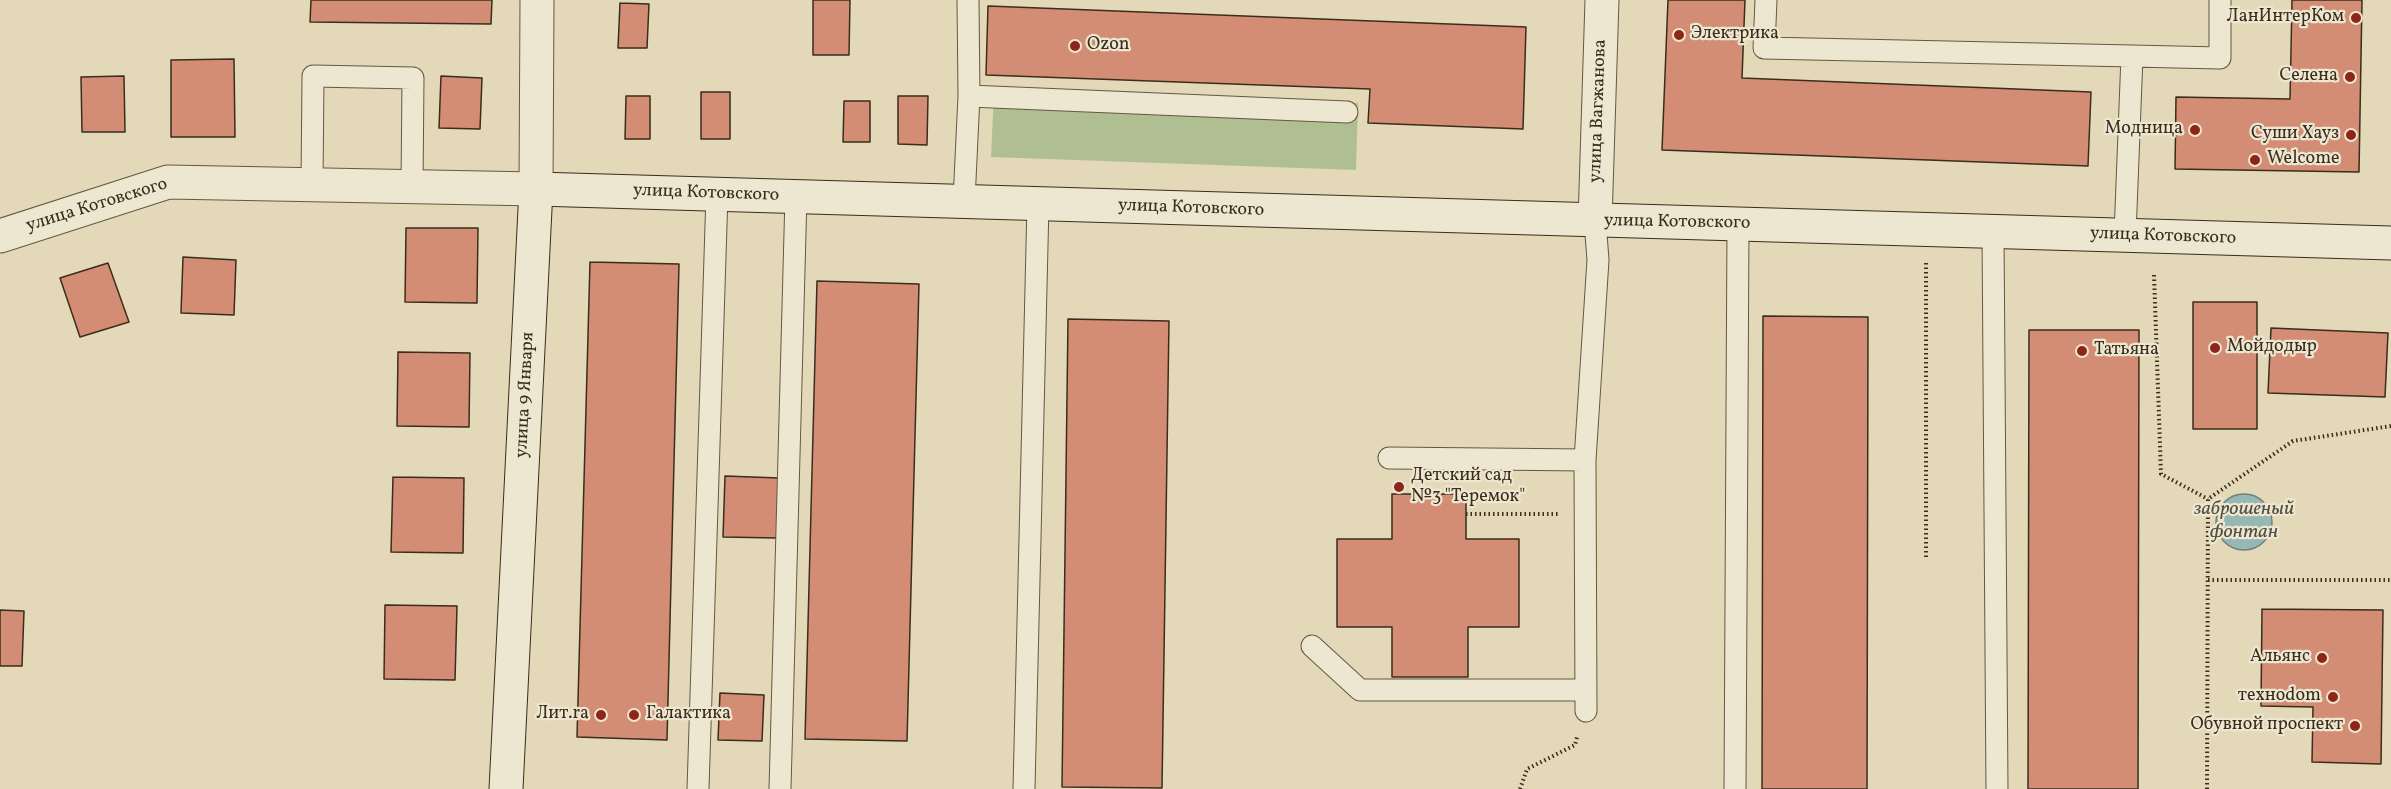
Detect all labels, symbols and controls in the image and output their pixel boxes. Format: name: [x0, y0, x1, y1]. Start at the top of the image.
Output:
place label: ЛанИнтерКом: [2226, 7, 2344, 29]
marker: ЛанИнтерКом: [2349, 11, 2363, 25]
place label: Электрика: [1691, 24, 1779, 46]
marker: Электрика: [1672, 28, 1686, 42]
place label: Ozon: [1087, 35, 1129, 57]
marker: Ozon: [1068, 39, 1082, 53]
street label: улица Вагжанова: [1586, 39, 1612, 183]
place label: Селена: [2279, 66, 2338, 88]
marker: Селена: [2343, 70, 2357, 84]
place label: Модница: [2105, 119, 2183, 141]
marker: Модница: [2188, 123, 2202, 137]
place label: Суши Хауз: [2251, 124, 2339, 146]
marker: Суши Хауз: [2344, 128, 2358, 142]
place label: Welcome: [2267, 149, 2340, 171]
marker: Welcome: [2248, 153, 2262, 167]
street label: улица Котовского: [24, 174, 170, 238]
street label: улица Котовского: [632, 181, 780, 207]
street label: улица Котовского: [1117, 196, 1265, 222]
street label: улица Котовского: [1604, 211, 1750, 235]
street label: улица Котовского: [2089, 224, 2237, 250]
street label: улица 9 Января: [512, 331, 540, 459]
place label: Мойдодыр: [2227, 337, 2317, 359]
place label: Татьяна: [2094, 340, 2159, 362]
marker: Мойдодыр: [2208, 341, 2222, 355]
marker: Татьяна: [2075, 344, 2089, 358]
place label: Детский сад №3 "Теремок": [1411, 466, 1525, 508]
marker: Детский сад №3 "Теремок": [1392, 480, 1406, 494]
water label: заброшеный фонтан: [2194, 498, 2294, 545]
place label: Альянс: [2250, 647, 2310, 669]
marker: Альянс: [2315, 651, 2329, 665]
place label: техноdom: [2238, 686, 2321, 708]
marker: техноdom: [2326, 690, 2340, 704]
place label: Лит.ra: [536, 704, 589, 726]
place label: Галактика: [646, 704, 731, 726]
marker: Лит.ra: [594, 708, 608, 722]
marker: Галактика: [627, 708, 641, 722]
place label: Обувной проспект: [2191, 715, 2343, 737]
marker: Обувной проспект: [2348, 719, 2362, 733]

